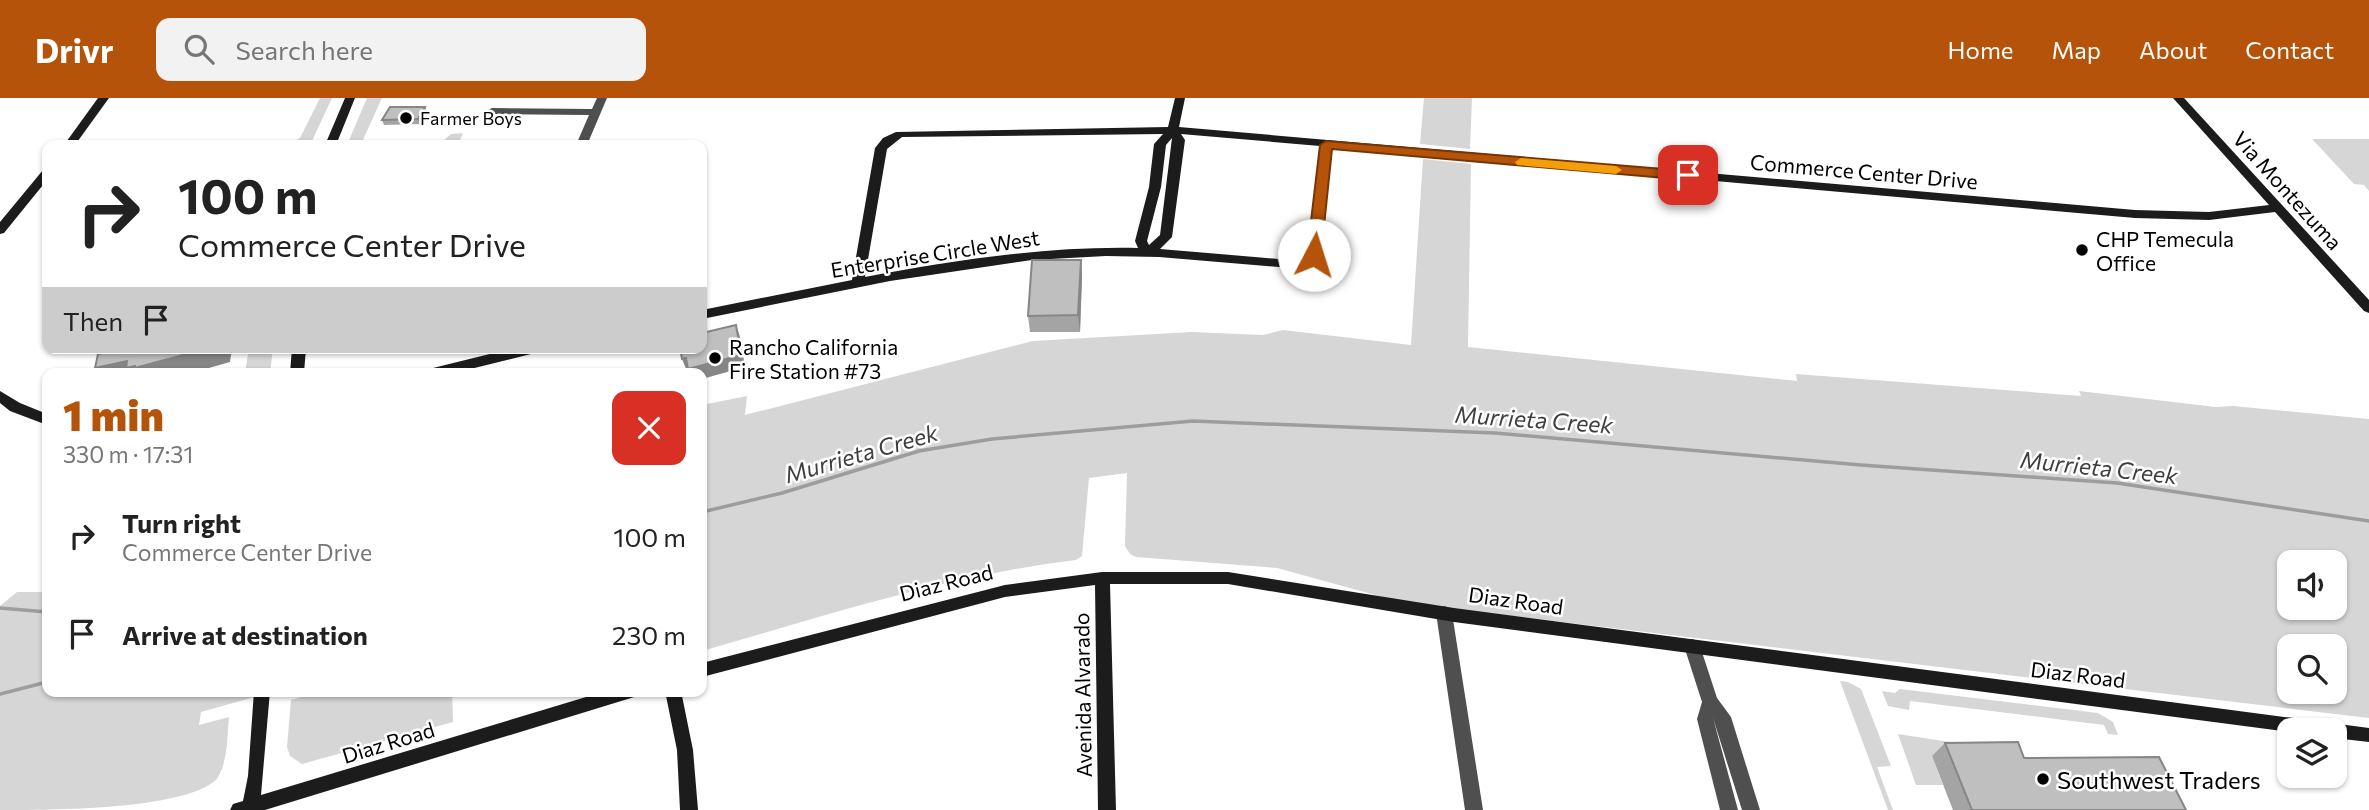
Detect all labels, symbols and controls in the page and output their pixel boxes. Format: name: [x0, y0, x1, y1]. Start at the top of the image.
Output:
search box: [156, 18, 646, 81]
text: Drivr: [35, 29, 114, 70]
icon: search: [180, 30, 218, 68]
text: Search here: [236, 34, 373, 65]
text: Home: [1948, 35, 2014, 64]
text: Map: [2052, 35, 2101, 64]
text: About: [2139, 35, 2207, 64]
text: Contact: [2245, 35, 2334, 64]
place label: Farmer Boys: [420, 107, 522, 129]
marker: Farmer Boys: [398, 110, 414, 126]
street label: Via Montezuma: [2228, 126, 2348, 254]
pin: [1658, 145, 1718, 205]
street label: Commerce Center Drive: [1749, 149, 1979, 193]
icon: arrive: [1669, 156, 1707, 194]
text: 100 m: [178, 164, 317, 224]
icon: right: [63, 168, 154, 259]
position arrow: [1277, 218, 1351, 292]
text: Commerce Center Drive: [178, 224, 526, 264]
street label: Enterprise Circle West: [829, 224, 1041, 282]
place label: CHP Temecula Office: [2096, 226, 2234, 275]
marker: CHP Temecula Office: [2074, 242, 2090, 258]
icon: arrive: [137, 301, 175, 339]
text: Then: [63, 305, 123, 336]
place label: Rancho California Fire Station #73: [729, 334, 898, 383]
marker: Rancho California Fire Station #73: [707, 350, 723, 366]
text: 1 min: [63, 388, 164, 440]
button: close: [612, 391, 686, 465]
water label: Murrieta Creek: [1454, 400, 1614, 439]
water label: Murrieta Creek: [781, 418, 941, 488]
text: 330 m · 17:31: [63, 440, 193, 468]
water label: Murrieta Creek: [2019, 445, 2180, 489]
text: Turn right: [122, 507, 241, 538]
icon: right: [63, 517, 101, 555]
text: 100 m: [613, 521, 686, 552]
text: Commerce Center Drive: [122, 538, 372, 566]
map controls: [2277, 550, 2347, 788]
button: sound: [2277, 550, 2347, 620]
street label: Diaz Road: [897, 558, 995, 606]
street label: Diaz Road: [1467, 581, 1565, 619]
street label: Avenida Alvarado: [1068, 612, 1096, 778]
icon: arrive: [63, 615, 101, 653]
text: Arrive at destination: [122, 619, 368, 650]
text: 230 m: [612, 619, 686, 650]
button: search: [2277, 634, 2347, 704]
street label: Diaz Road: [2029, 656, 2127, 692]
street label: Diaz Road: [339, 716, 437, 768]
button: layers: [2277, 718, 2347, 788]
place label: Southwest Traders: [2057, 765, 2261, 794]
marker: Southwest Traders: [2035, 771, 2051, 787]

